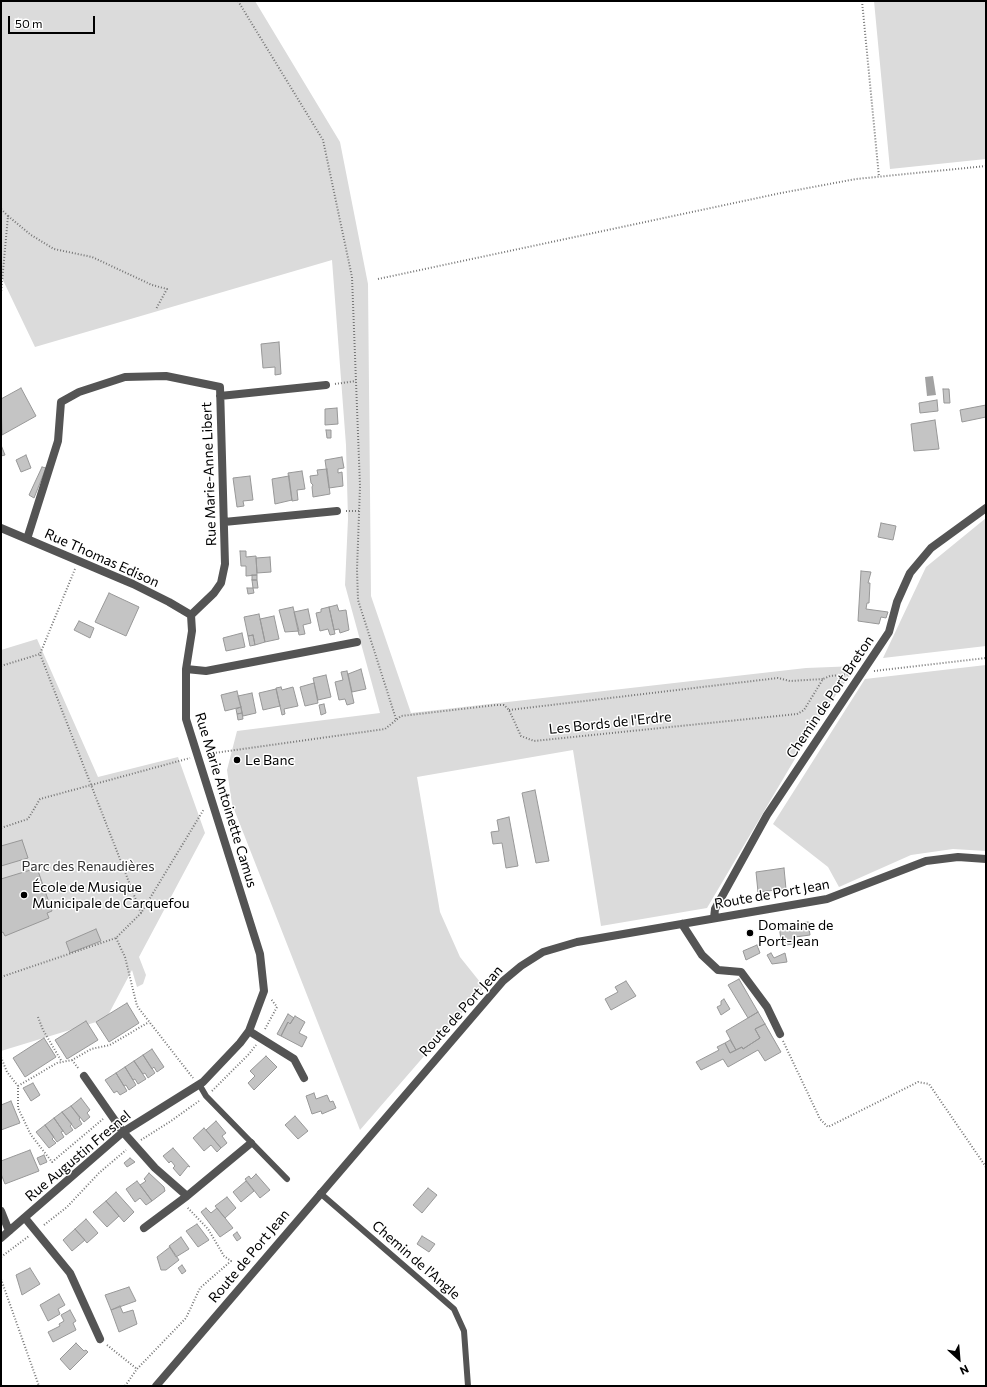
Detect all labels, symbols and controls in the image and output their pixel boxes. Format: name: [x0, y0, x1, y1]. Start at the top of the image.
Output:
scale bar: [10, 8, 97, 34]
text: 50 m: [15, 16, 43, 30]
street label: Rue Marie-Anne Libert: [198, 402, 220, 546]
street label: Rue Thomas Edison: [42, 525, 162, 591]
street label: Chemin de Port Breton: [783, 632, 877, 762]
street label: Les Bords de l'Erdre: [548, 708, 672, 738]
street label: Rue Marie Antoinette Camus: [191, 710, 261, 890]
place label: Le Banc: [245, 752, 294, 768]
marker: Le Banc: [232, 755, 242, 765]
park label: Parc des Renaudières: [21, 858, 155, 874]
street label: Route de Port Jean: [713, 876, 831, 912]
place label: École de Musique Municipale de Carquefou: [32, 879, 190, 912]
marker: École de Musique Municipale de Carquefou: [19, 890, 29, 900]
place label: Domaine de Port-Jean: [758, 917, 833, 950]
marker: Domaine de Port-Jean: [745, 928, 755, 938]
street label: Route de Port Jean: [416, 962, 506, 1060]
street label: Rue Augustin Fresnel: [22, 1107, 134, 1205]
street label: Route de Port Jean: [205, 1206, 293, 1306]
street label: Chemin de l'Angle: [368, 1217, 464, 1303]
north arrow: [939, 1339, 979, 1379]
text: N: [958, 1363, 971, 1378]

